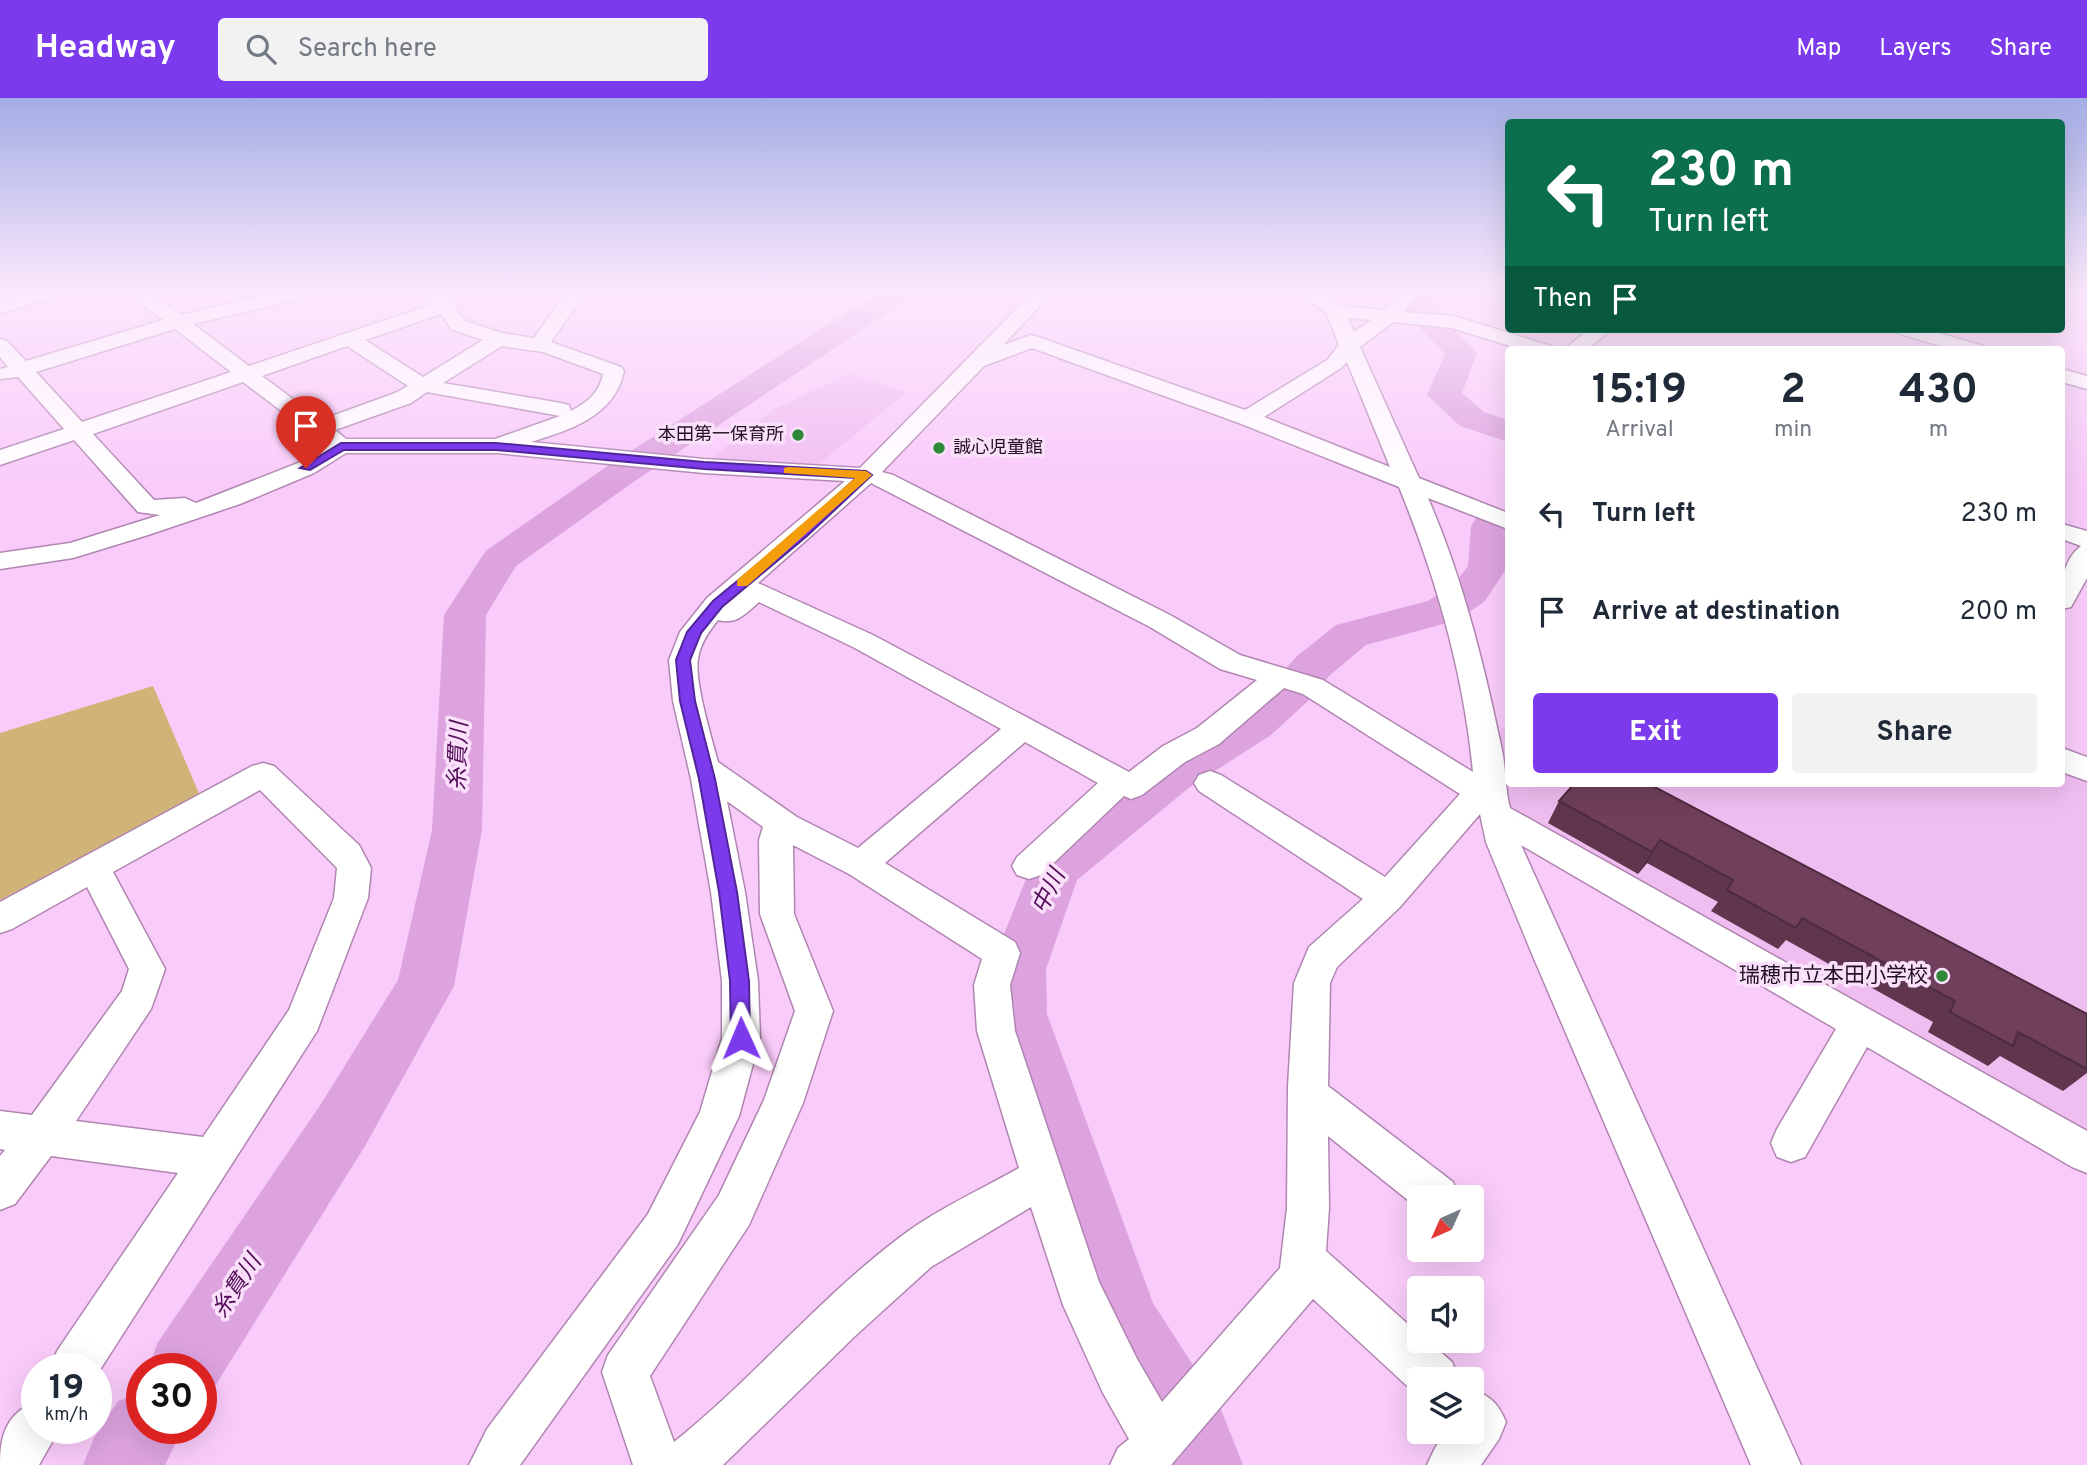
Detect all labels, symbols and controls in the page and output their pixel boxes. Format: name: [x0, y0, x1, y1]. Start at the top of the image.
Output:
search box: [218, 18, 708, 81]
text: Headway: [35, 28, 176, 70]
icon: search: [242, 30, 280, 68]
text: Search here: [298, 33, 437, 66]
text: Map: [1796, 34, 1841, 64]
text: Layers: [1879, 34, 1951, 64]
text: Share: [1989, 34, 2052, 64]
text: 230 m: [1648, 142, 1794, 204]
icon: left: [1533, 147, 1624, 238]
text: Turn left: [1648, 203, 1769, 243]
icon: arrive: [1606, 280, 1644, 318]
text: Then: [1533, 283, 1592, 316]
text: 15:19: [1592, 365, 1687, 418]
text: 2: [1780, 365, 1806, 418]
text: 430: [1899, 365, 1978, 418]
pin: [276, 396, 336, 468]
icon: arrive: [287, 407, 325, 445]
text: Arrival: [1605, 416, 1674, 445]
text: min: [1774, 416, 1812, 445]
text: m: [1929, 416, 1948, 445]
place label: 本田第一保育所: [658, 424, 784, 447]
marker: 本田第一保育所: [790, 427, 806, 443]
place label: 誠心児童館: [953, 437, 1043, 460]
marker: 誠心児童館: [931, 440, 947, 456]
icon: left: [1533, 495, 1571, 533]
text: Turn left: [1592, 498, 1696, 531]
text: 230 m: [1961, 498, 2037, 531]
icon: arrive: [1533, 593, 1571, 631]
text: Arrive at destination: [1592, 596, 1840, 629]
text: 200 m: [1960, 596, 2037, 629]
button: Exit: [1533, 693, 1778, 773]
button: Share: [1792, 693, 2037, 773]
water label: 糸貫川: [444, 718, 476, 791]
water label: 中川: [1027, 862, 1074, 919]
place label: 瑞穂市立本田小学校: [1739, 963, 1928, 990]
marker: 瑞穂市立本田小学校: [1934, 968, 1950, 984]
position arrow: [704, 1001, 778, 1075]
north arrow: [1407, 1185, 1484, 1262]
map controls: [1407, 1185, 1484, 1444]
water label: 糸貫川: [207, 1248, 271, 1324]
button: sound: [1407, 1276, 1484, 1353]
speed limit sign: 30: [126, 1353, 217, 1444]
text: 19: [49, 1367, 84, 1411]
button: layers: [1407, 1367, 1484, 1444]
text: km/h: [45, 1404, 88, 1427]

